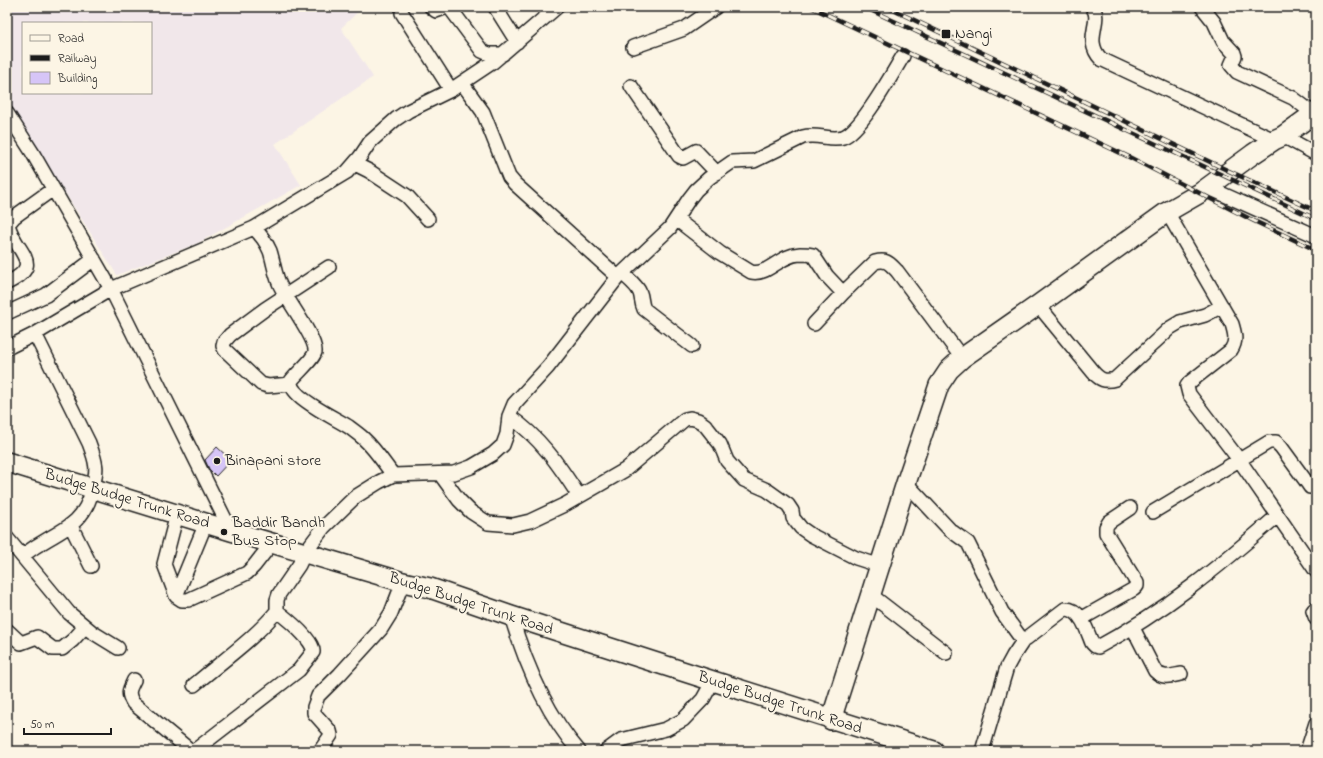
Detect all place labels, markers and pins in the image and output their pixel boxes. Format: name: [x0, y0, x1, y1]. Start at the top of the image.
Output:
place label: Nangi: [955, 22, 993, 46]
marker: Nangi: [940, 28, 952, 40]
place label: Binapani store: [224, 449, 322, 473]
marker: Binapani store: [212, 456, 222, 466]
place label: Baddir Bandh Bus Stop: [231, 511, 325, 553]
marker: Baddir Bandh Bus Stop: [219, 527, 229, 537]

